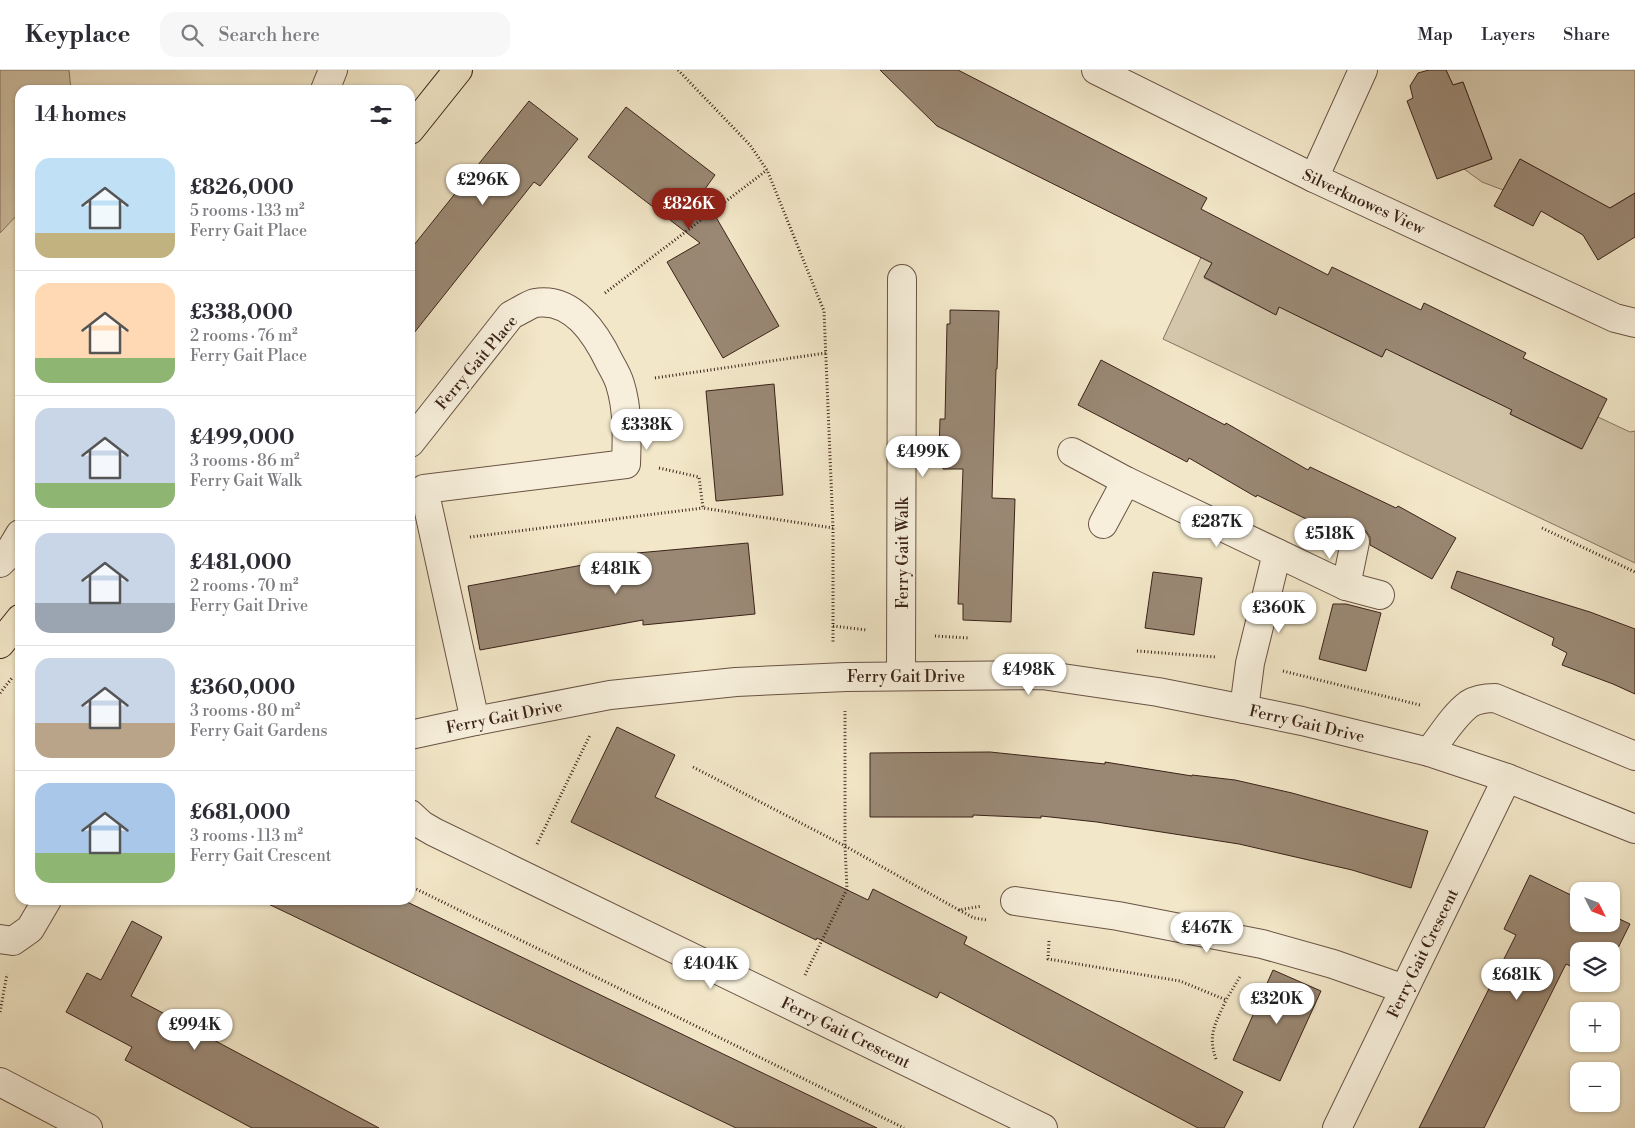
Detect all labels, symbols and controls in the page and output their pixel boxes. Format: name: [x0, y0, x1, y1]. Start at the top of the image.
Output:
search box: [160, 12, 510, 57]
text: Keyplace: [25, 20, 130, 50]
icon: search: [178, 21, 206, 49]
text: Search here: [218, 23, 320, 47]
text: Map: [1418, 23, 1453, 46]
text: Layers: [1481, 23, 1535, 46]
text: Share: [1563, 23, 1610, 46]
icon: filters: [367, 101, 395, 129]
text: 14 homes: [35, 102, 126, 128]
pin: £296K: [448, 164, 518, 206]
street label: Silverknowes View: [1299, 165, 1429, 239]
text: £296K: [457, 170, 509, 190]
text: £826,000: [190, 175, 294, 201]
icon: home: [75, 178, 135, 238]
pin: £826K: [654, 188, 724, 230]
text: £826K: [663, 194, 715, 214]
text: 5 rooms · 133 m²: [190, 201, 305, 221]
text: Ferry Gait Place: [190, 221, 307, 241]
text: £338,000: [190, 300, 293, 326]
icon: home: [75, 303, 135, 363]
street label: Ferry Gait Place: [431, 311, 522, 414]
text: 2 rooms · 76 m²: [190, 326, 298, 346]
text: Ferry Gait Place: [190, 346, 307, 366]
pin: £338K: [612, 408, 682, 451]
text: £338K: [621, 415, 673, 435]
text: £499,000: [190, 425, 295, 451]
icon: home: [75, 428, 135, 488]
pin: £499K: [888, 436, 958, 478]
text: £499K: [897, 442, 949, 462]
text: 3 rooms · 86 m²: [190, 451, 300, 471]
text: Ferry Gait Walk: [190, 471, 302, 491]
street label: Ferry Gait Walk: [893, 495, 913, 609]
pin: £287K: [1182, 506, 1252, 548]
text: £287K: [1191, 512, 1243, 532]
pin: £518K: [1295, 518, 1365, 560]
text: £518K: [1305, 524, 1355, 544]
text: £481,000: [190, 550, 291, 576]
pin: £481K: [581, 552, 651, 595]
icon: home: [75, 553, 135, 613]
text: £481K: [591, 559, 641, 579]
text: 2 rooms · 70 m²: [190, 576, 299, 596]
pin: £360K: [1244, 592, 1314, 634]
text: Ferry Gait Drive: [190, 596, 308, 616]
text: £360K: [1252, 598, 1306, 618]
pin: £498K: [994, 654, 1064, 696]
text: £498K: [1003, 660, 1055, 680]
street label: Ferry Gait Drive: [847, 667, 965, 687]
text: £360,000: [190, 675, 295, 701]
icon: home: [75, 678, 135, 738]
street label: Ferry Gait Drive: [444, 696, 564, 738]
text: 3 rooms · 80 m²: [190, 701, 300, 721]
street label: Ferry Gait Drive: [1247, 701, 1367, 747]
text: Ferry Gait Gardens: [190, 721, 328, 741]
text: £681,000: [190, 800, 291, 826]
icon: home: [75, 803, 135, 863]
text: 3 rooms · 113 m²: [190, 826, 303, 846]
text: Ferry Gait Crescent: [190, 846, 331, 866]
north arrow: [1570, 882, 1620, 932]
map controls: [1570, 882, 1620, 1112]
street label: Ferry Gait Crescent: [1383, 885, 1463, 1021]
pin: £467K: [1172, 912, 1242, 954]
text: £467K: [1181, 918, 1233, 938]
button: layers: [1570, 942, 1620, 992]
pin: £404K: [676, 948, 746, 990]
text: £404K: [684, 954, 739, 974]
pin: £681K: [1482, 958, 1552, 1001]
text: £681K: [1492, 965, 1542, 985]
pin: £320K: [1242, 982, 1312, 1025]
text: £320K: [1250, 989, 1304, 1009]
street label: Ferry Gait Crescent: [778, 993, 914, 1073]
button: +: [1570, 1002, 1620, 1052]
pin: £994K: [160, 1008, 230, 1051]
text: £994K: [169, 1015, 221, 1035]
button: −: [1570, 1062, 1620, 1112]

